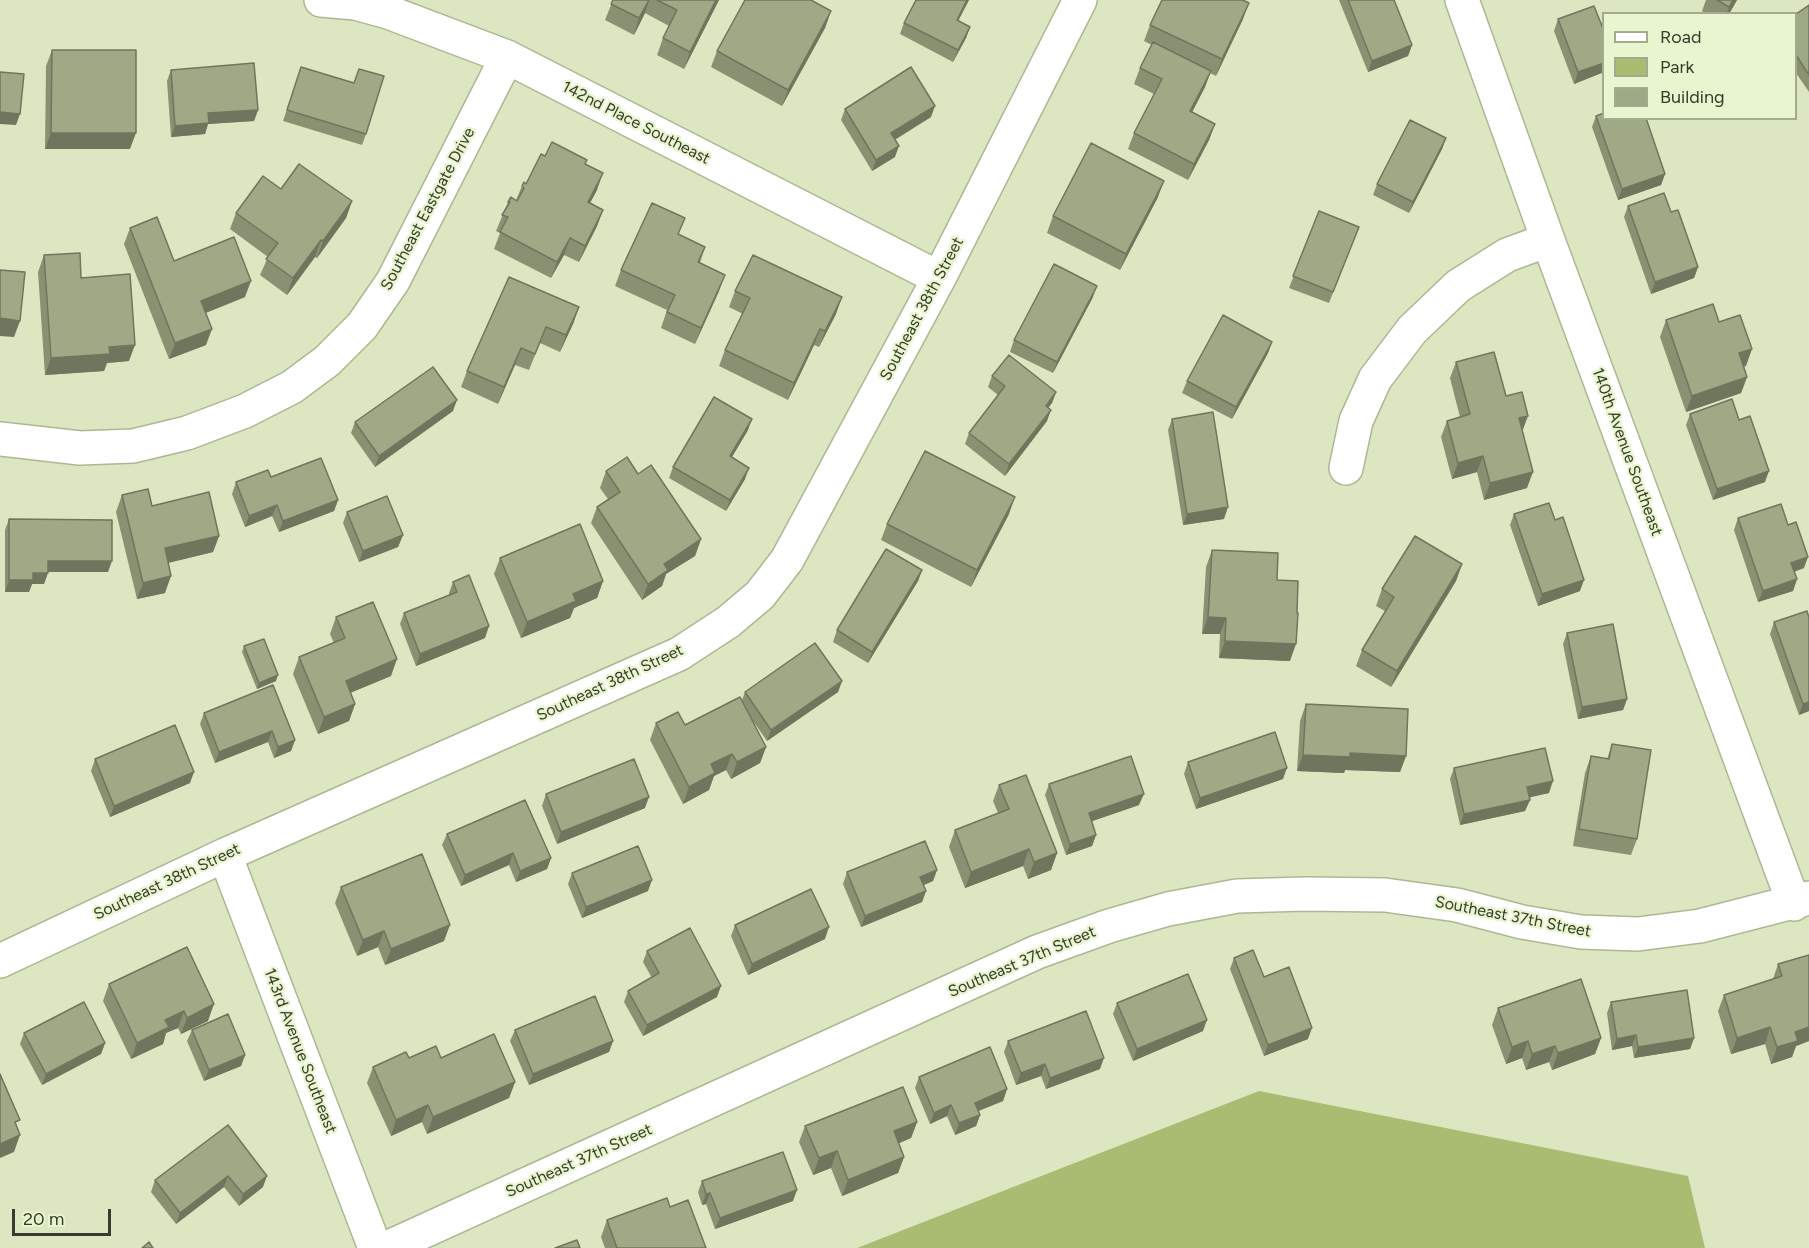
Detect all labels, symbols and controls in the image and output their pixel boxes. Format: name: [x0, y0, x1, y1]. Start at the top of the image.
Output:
legend: [1602, 12, 1797, 120]
text: Road: [1660, 26, 1701, 48]
text: Park: [1660, 56, 1694, 78]
street label: 142nd Place Southeast: [559, 77, 713, 169]
text: Building: [1660, 86, 1725, 108]
street label: Southeast Eastgate Drive: [377, 124, 479, 294]
street label: Southeast 38th Street: [876, 234, 968, 384]
street label: 140th Avenue Southeast: [1588, 365, 1666, 539]
street label: Southeast 38th Street: [534, 641, 686, 725]
street label: Southeast 38th Street: [91, 840, 243, 924]
street label: Southeast 37th Street: [1433, 892, 1593, 942]
street label: Southeast 37th Street: [945, 922, 1099, 1002]
street label: 143rd Avenue Southeast: [260, 966, 340, 1136]
street label: Southeast 37th Street: [503, 1120, 655, 1202]
scale bar: [15, 1197, 114, 1235]
text: 20 m: [23, 1208, 64, 1230]

